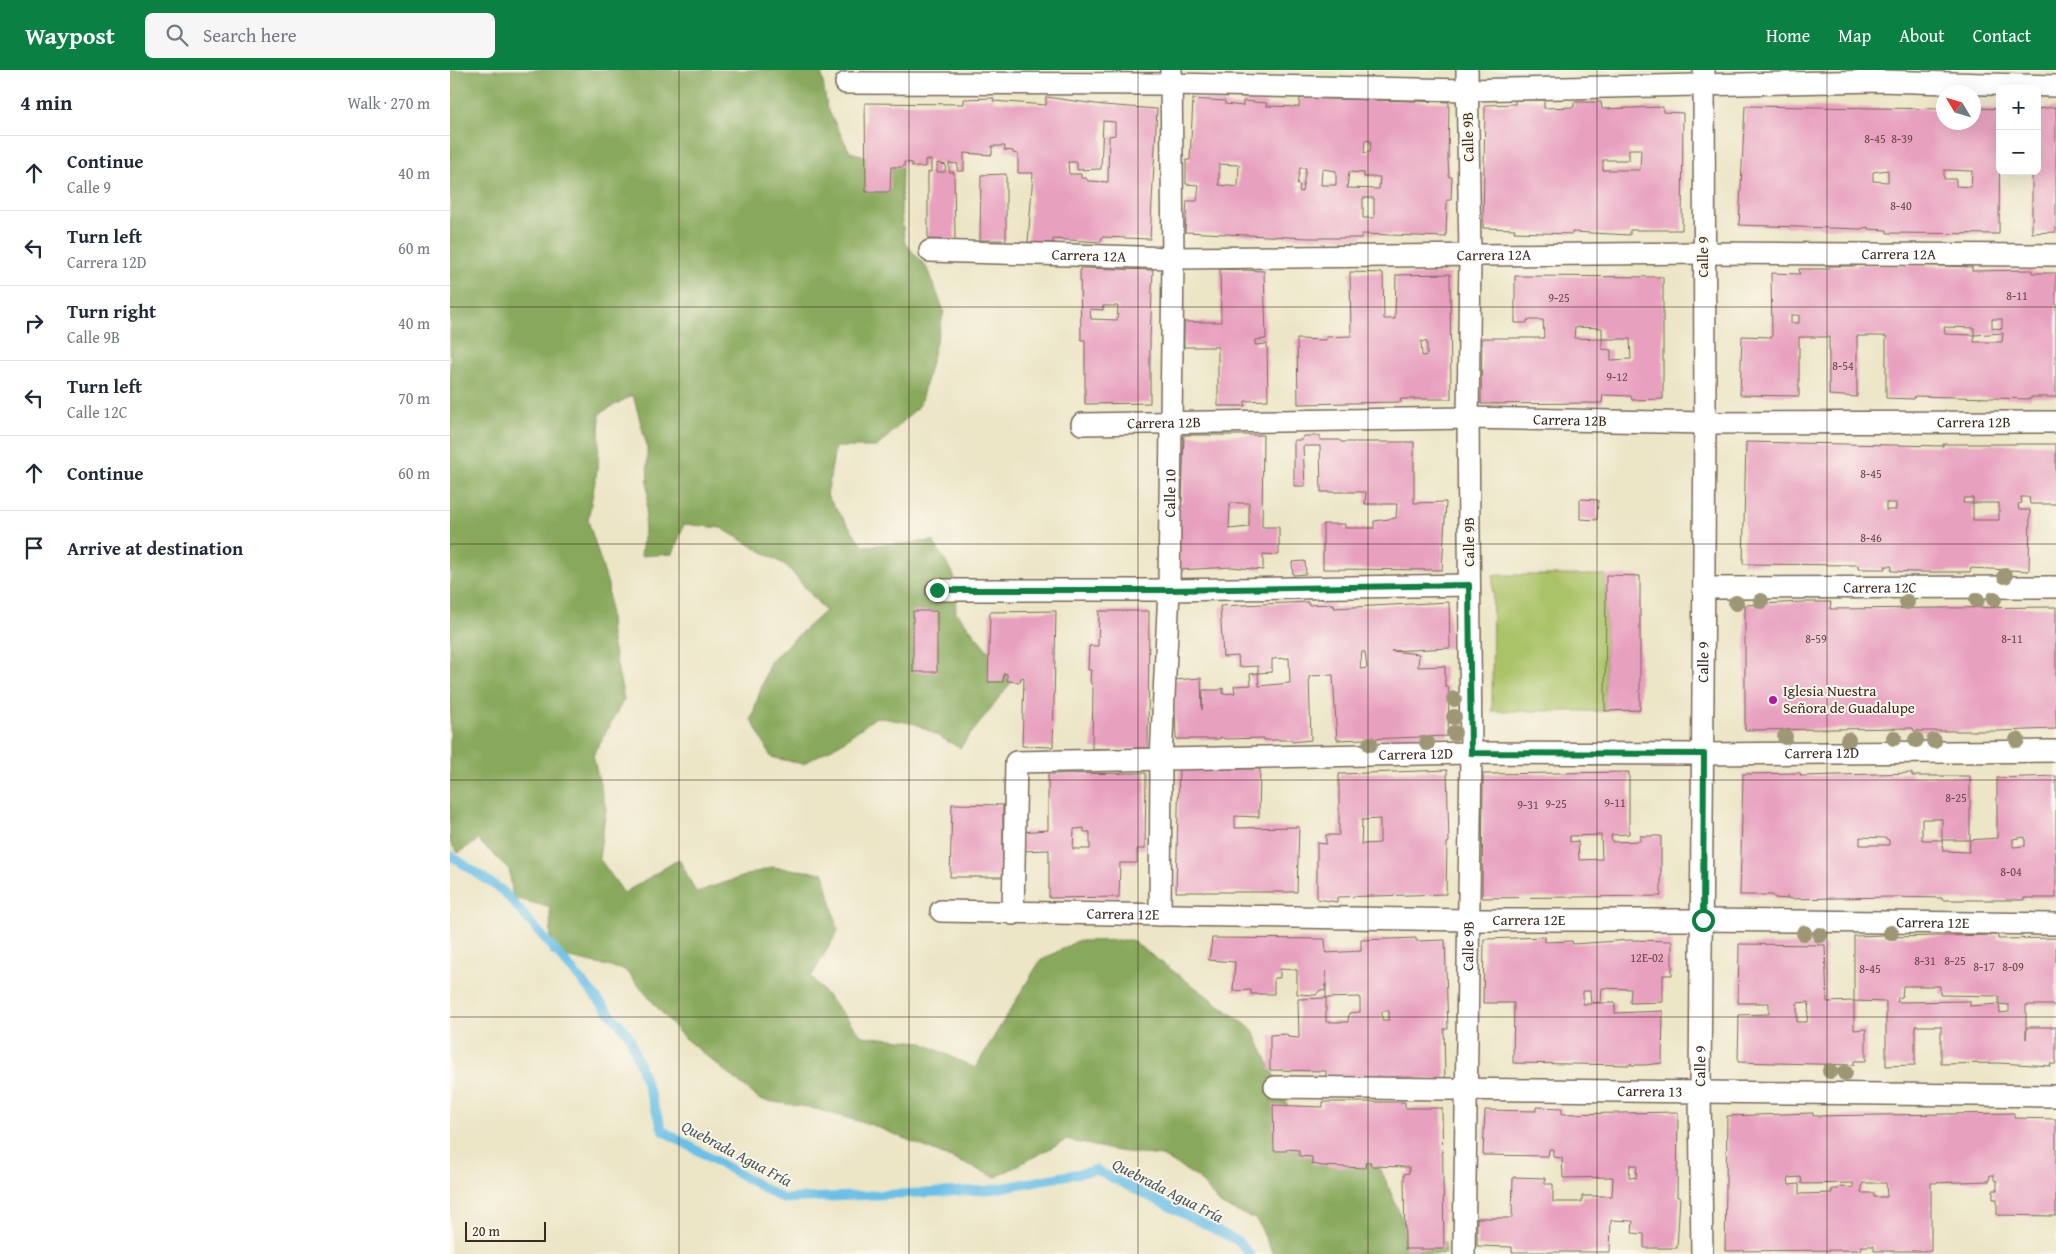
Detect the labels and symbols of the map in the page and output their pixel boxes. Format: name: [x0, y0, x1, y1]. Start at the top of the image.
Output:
north arrow: [1936, 85, 1981, 130]
street label: Calle 9B: [1457, 112, 1478, 162]
house number: 8-45: [1864, 130, 1886, 147]
house number: 8-39: [1891, 130, 1913, 147]
house number: 8-40: [1890, 197, 1912, 214]
street label: Calle 9: [1692, 236, 1713, 278]
street label: Carrera 12A: [1862, 243, 1936, 264]
street label: Carrera 12A: [1051, 244, 1126, 267]
street label: Carrera 12A: [1457, 244, 1531, 265]
house number: 8-11: [2006, 287, 2028, 304]
house number: 9-25: [1548, 289, 1570, 306]
house number: 8-54: [1832, 357, 1854, 374]
house number: 9-12: [1606, 368, 1628, 385]
street label: Carrera 12B: [1533, 408, 1607, 431]
street label: Carrera 12B: [1127, 411, 1201, 433]
street label: Carrera 12B: [1937, 411, 2011, 432]
house number: 8-45: [1860, 465, 1882, 482]
street label: Calle 10: [1159, 469, 1180, 518]
street label: Calle 9B: [1458, 517, 1479, 567]
house number: 8-46: [1860, 529, 1882, 546]
street label: Carrera 12C: [1843, 576, 1917, 598]
route end: [926, 579, 949, 602]
house number: 8-59: [1805, 630, 1827, 647]
house number: 8-11: [2001, 630, 2023, 647]
street label: Calle 9: [1692, 641, 1713, 683]
place label: Iglesia Nuestra Señora de Guadalupe: [1783, 680, 1915, 718]
marker: Iglesia Nuestra Señora de Guadalupe: [1767, 694, 1779, 706]
street label: Carrera 12D: [1378, 742, 1453, 765]
street label: Carrera 12D: [1785, 742, 1859, 763]
house number: 8-25: [1945, 789, 1967, 806]
house number: 9-11: [1604, 794, 1626, 811]
house number: 9-25: [1545, 795, 1567, 812]
house number: 9-31: [1517, 796, 1539, 813]
house number: 8-04: [2000, 863, 2022, 880]
street label: Carrera 12E: [1086, 902, 1160, 925]
street label: Carrera 12E: [1492, 909, 1566, 930]
route start: [1692, 909, 1715, 932]
street label: Carrera 12E: [1896, 911, 1970, 933]
street label: Calle 9B: [1457, 921, 1479, 971]
house number: 12E-02: [1630, 949, 1664, 966]
house number: 8-31: [1914, 952, 1936, 969]
house number: 8-25: [1944, 952, 1966, 969]
house number: 8-17: [1973, 958, 1995, 975]
house number: 8-09: [2002, 958, 2024, 975]
house number: 8-45: [1859, 960, 1881, 977]
street label: Calle 9: [1689, 1045, 1710, 1087]
street label: Carrera 13: [1617, 1080, 1683, 1102]
water label: Quebrada Agua Fría: [677, 1114, 797, 1193]
water label: Quebrada Agua Fría: [1108, 1152, 1228, 1229]
scale bar: [465, 1219, 546, 1242]

